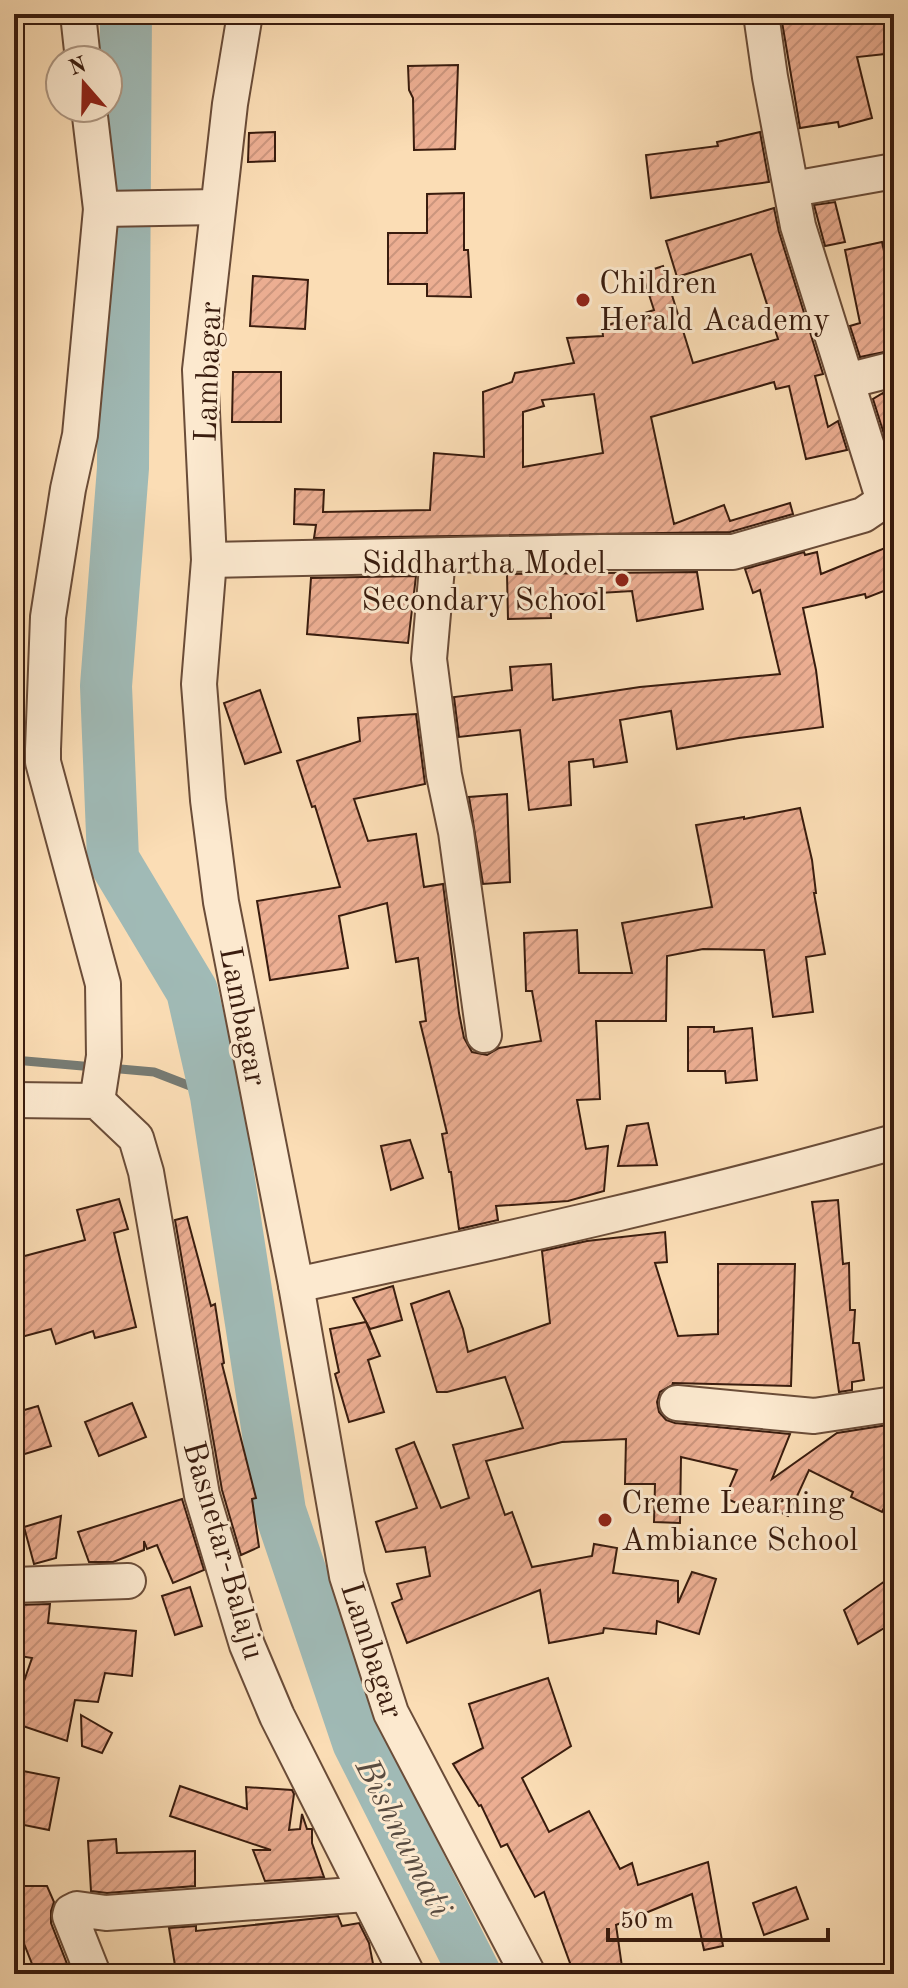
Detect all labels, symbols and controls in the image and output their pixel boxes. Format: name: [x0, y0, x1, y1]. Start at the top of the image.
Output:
north arrow: [44, 44, 124, 124]
text: N: [66, 54, 90, 80]
place label: Children Herald Academy: [599, 269, 830, 338]
marker: Children Herald Academy: [574, 291, 592, 309]
street label: Lambagar: [192, 301, 228, 443]
place label: Siddhartha Model Secondary School: [361, 549, 606, 618]
marker: Siddhartha Model Secondary School: [613, 571, 631, 589]
street label: Lambagar: [212, 944, 270, 1089]
street label: Basnetar-Balaju: [176, 1438, 269, 1664]
place label: Creme Learning Ambiance School: [621, 1489, 858, 1558]
marker: Creme Learning Ambiance School: [596, 1511, 614, 1529]
street label: Lambagar: [333, 1579, 407, 1723]
water label: Bishnumati: [347, 1753, 457, 1923]
scale bar: [608, 1892, 828, 1942]
text: 50 m: [620, 1910, 674, 1934]

